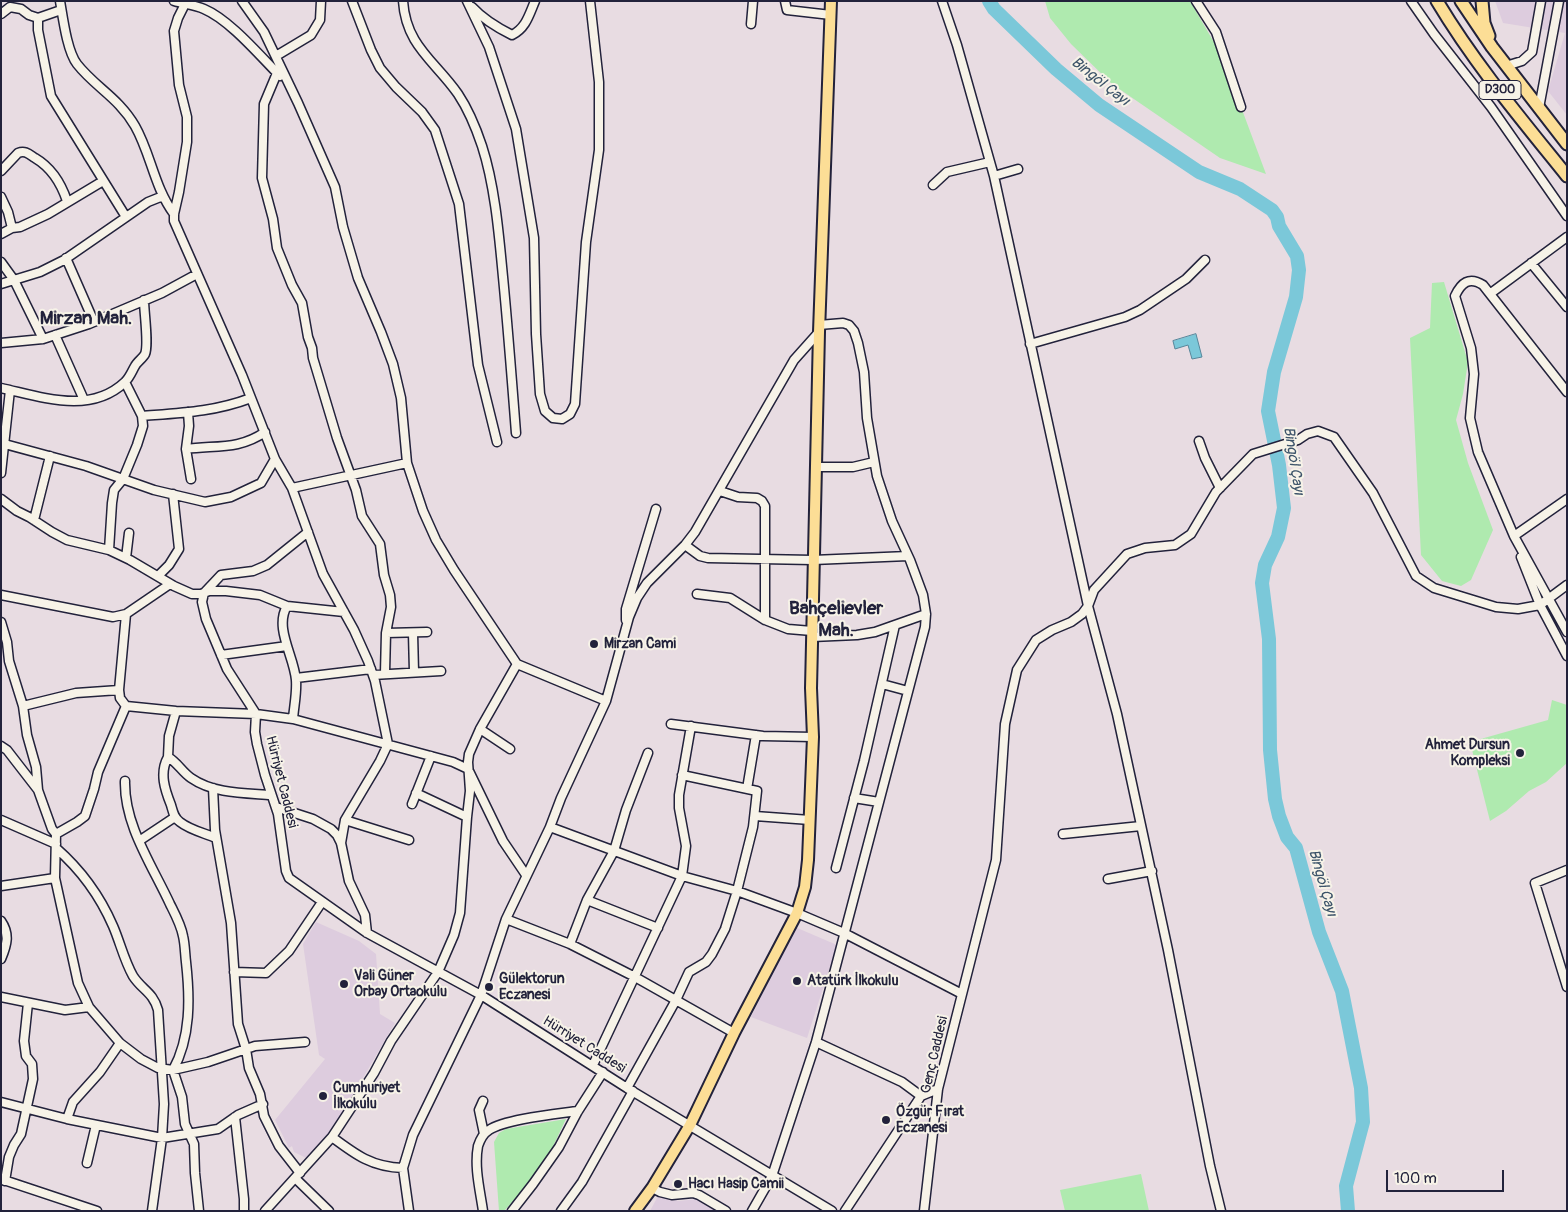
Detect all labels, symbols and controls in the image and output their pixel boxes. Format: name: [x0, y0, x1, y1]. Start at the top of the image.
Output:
water label: Bingöl Çayı: [1067, 54, 1133, 110]
road number: D300: [1479, 80, 1521, 100]
district label: Mirzan Mah.: [40, 308, 132, 330]
water label: Bingöl Çayı: [1279, 426, 1307, 496]
district label: Bahçelievler Mah.: [789, 598, 883, 642]
place label: Mirzan Cami: [604, 636, 676, 652]
marker: Mirzan Cami: [588, 638, 600, 650]
street label: Hürriyet Caddesi: [261, 734, 301, 830]
place label: Ahmet Dursun Kompleksi: [1425, 737, 1510, 770]
marker: Ahmet Dursun Kompleksi: [1514, 747, 1526, 759]
water label: Bingöl Çayı: [1304, 847, 1340, 919]
place label: Vali Güner Orbay Ortaokulu: [354, 968, 447, 1000]
place label: Gülektorun Eczanesi: [499, 971, 565, 1004]
place label: Atatürk İlkokulu: [807, 973, 898, 989]
marker: Atatürk İlkokulu: [791, 975, 803, 987]
marker: Vali Güner Orbay Ortaokulu: [338, 978, 350, 990]
marker: Gülektorun Eczanesi: [483, 981, 495, 993]
street label: Hürriyet Caddesi: [539, 1013, 629, 1077]
street label: Genç Caddesi: [918, 1015, 952, 1095]
place label: Cumhuriyet İlkokulu: [333, 1080, 400, 1112]
marker: Cumhuriyet İlkokulu: [317, 1090, 329, 1102]
place label: Özgür Fırat Eczanesi: [896, 1104, 964, 1136]
marker: Özgür Fırat Eczanesi: [880, 1114, 892, 1126]
scale bar: [1388, 1160, 1506, 1192]
text: 100 m: [1394, 1169, 1437, 1188]
place label: Hacı Hasip Camii: [688, 1176, 784, 1192]
marker: Hacı Hasip Camii: [672, 1178, 684, 1190]

